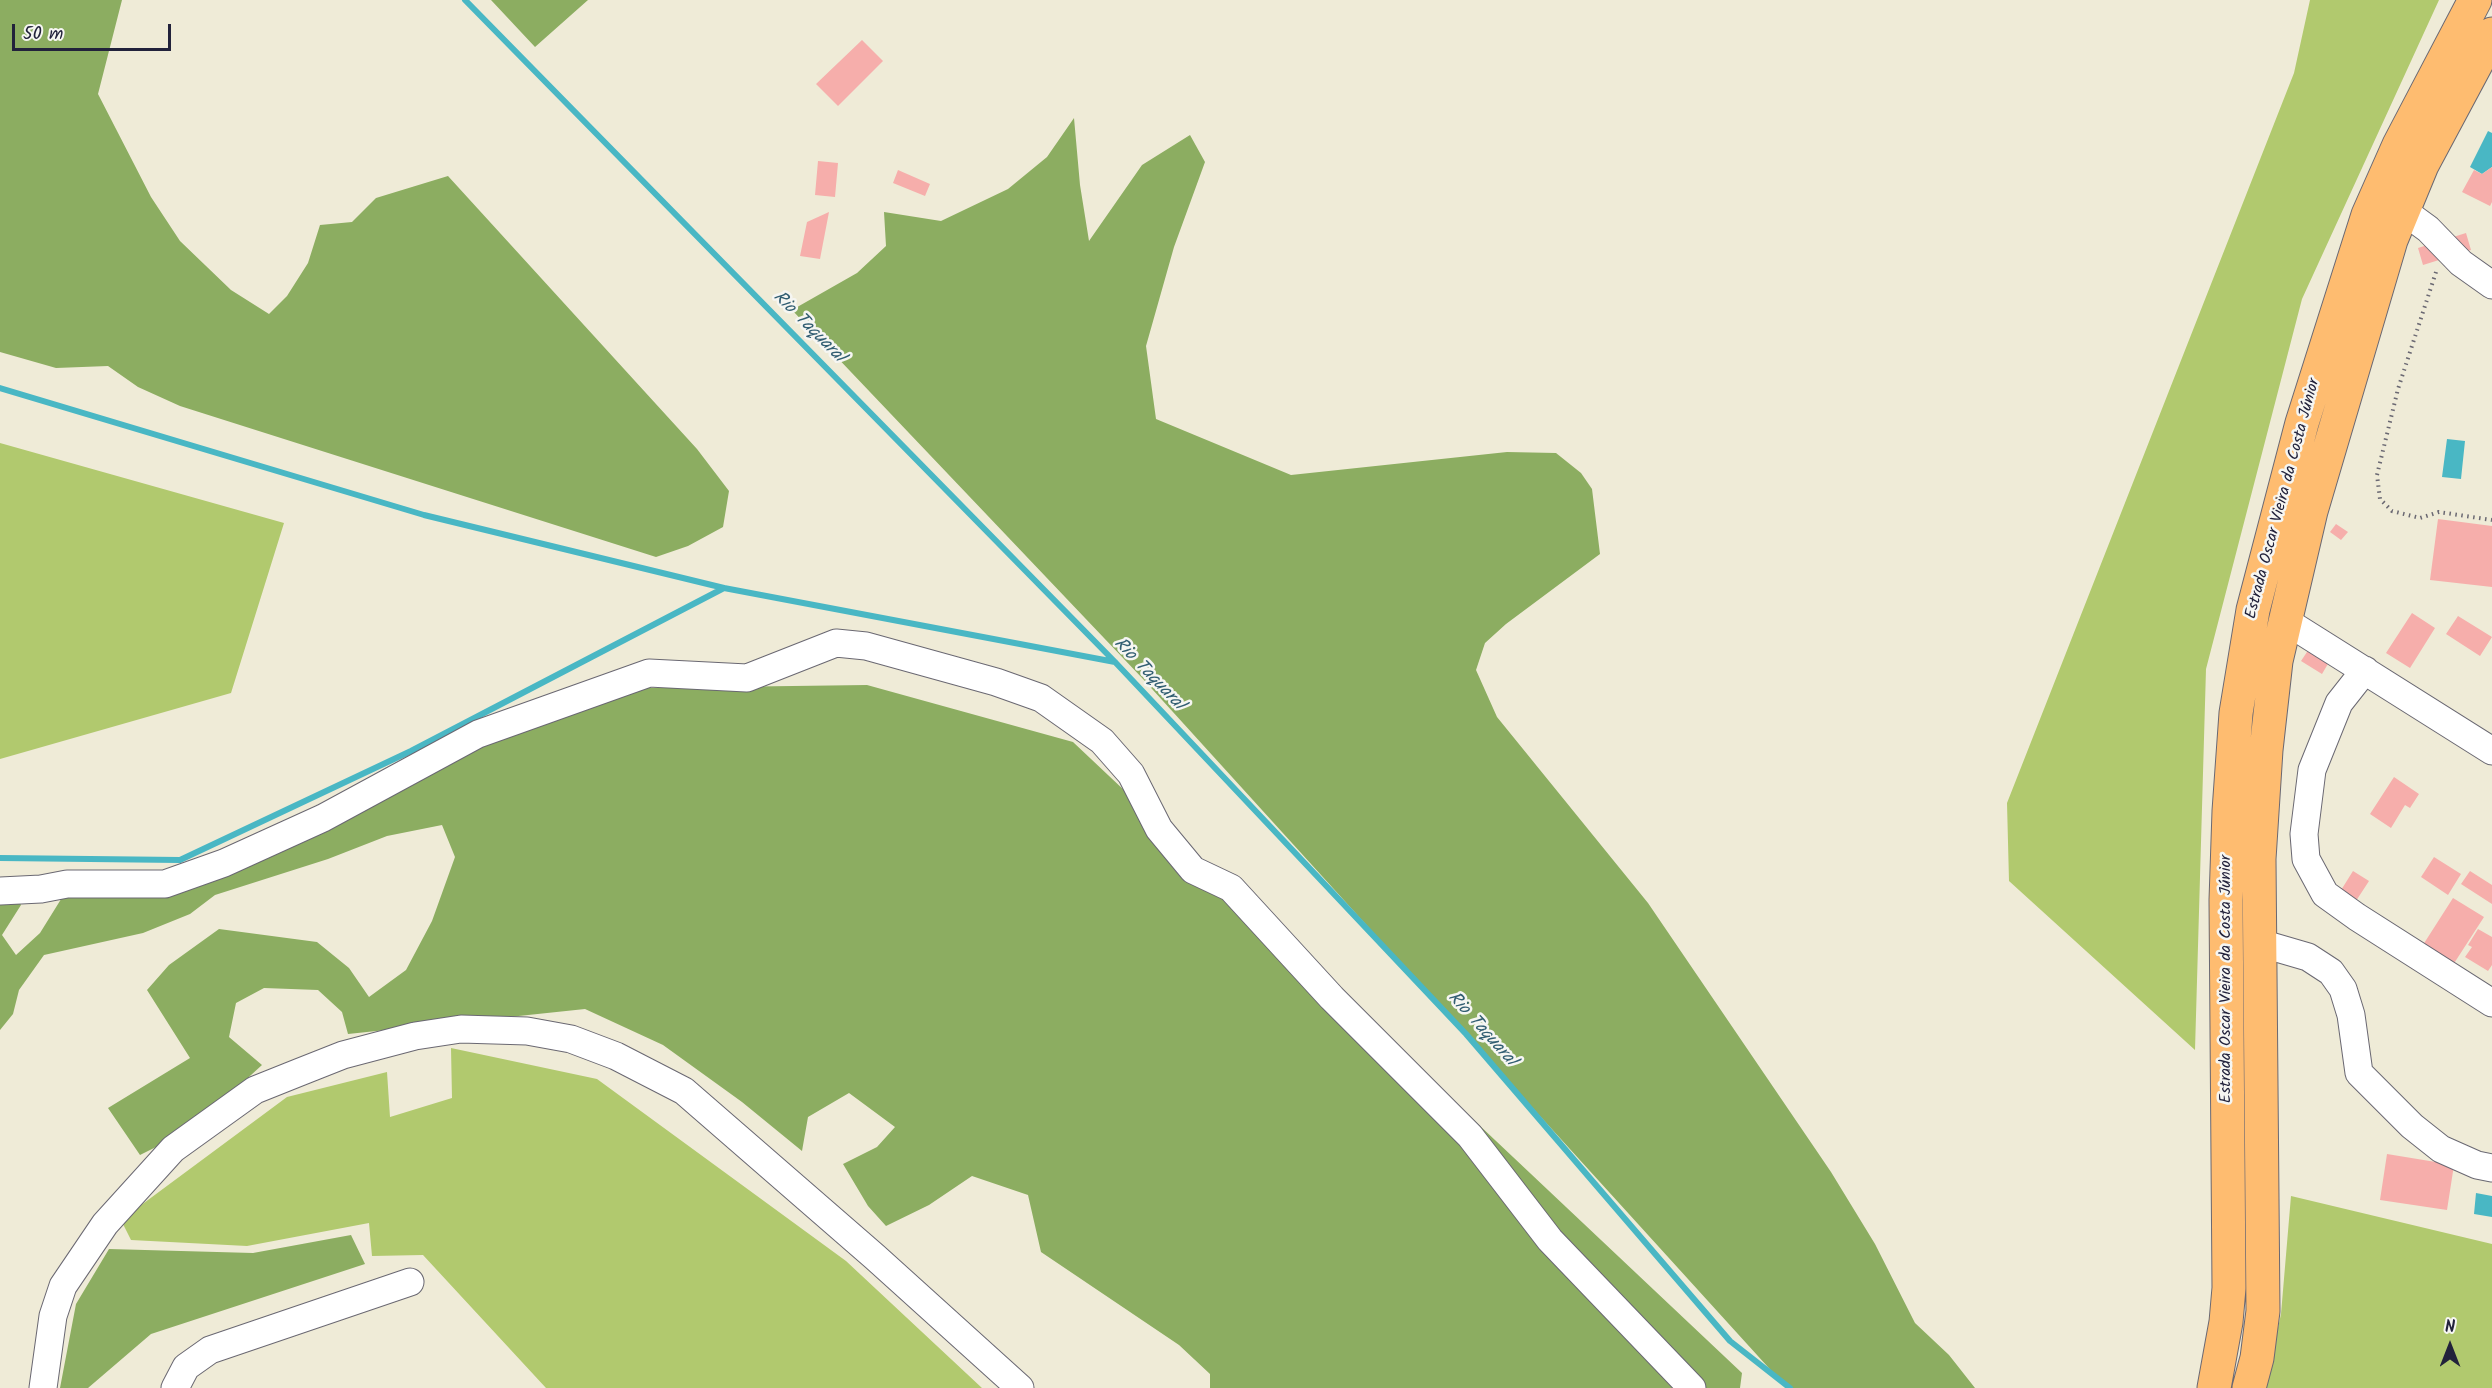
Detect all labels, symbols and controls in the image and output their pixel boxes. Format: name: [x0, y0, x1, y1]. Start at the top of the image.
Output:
scale bar: [15, 12, 174, 50]
text: 50 m: [23, 20, 63, 49]
water label: Rio Taquaral: [768, 288, 848, 368]
street label: Estrada Oscar Vieira da Costa Júnior: [2243, 377, 2325, 621]
water label: Rio Taquaral: [1108, 634, 1188, 716]
street label: Estrada Oscar Vieira da Costa Júnior: [2217, 855, 2237, 1103]
water label: Rio Taquaral: [1442, 988, 1520, 1072]
text: N: [2445, 1315, 2455, 1340]
north arrow: [2420, 1316, 2480, 1376]

